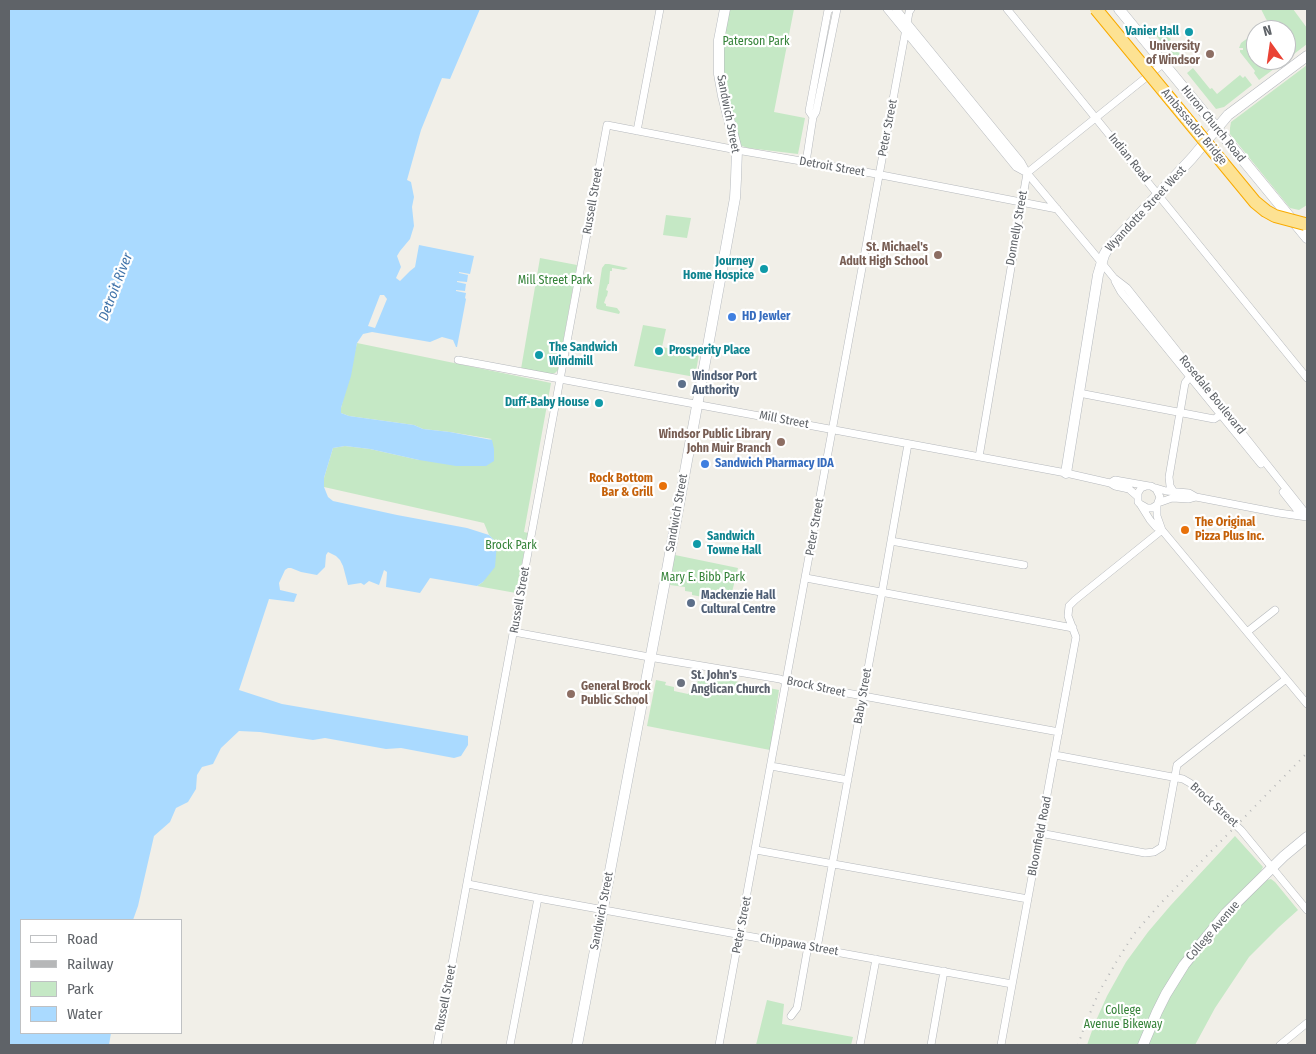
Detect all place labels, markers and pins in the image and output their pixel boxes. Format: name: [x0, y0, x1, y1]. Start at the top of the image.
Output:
place label: Vanier Hall: [1125, 25, 1179, 39]
marker: Vanier Hall: [1183, 26, 1195, 38]
place label: University of Windsor: [1146, 40, 1200, 68]
marker: University of Windsor: [1204, 48, 1216, 60]
place label: St. Michael's Adult High School: [840, 241, 928, 269]
marker: St. Michael's Adult High School: [932, 249, 944, 261]
place label: Journey Home Hospice: [683, 255, 754, 283]
marker: Journey Home Hospice: [758, 263, 770, 275]
place label: HD Jewler: [742, 310, 790, 324]
marker: HD Jewler: [726, 311, 738, 323]
place label: The Sandwich Windmill: [549, 341, 618, 369]
place label: Prosperity Place: [669, 344, 750, 358]
marker: Prosperity Place: [653, 345, 665, 357]
marker: The Sandwich Windmill: [533, 349, 545, 361]
place label: Windsor Port Authority: [692, 370, 757, 398]
marker: Windsor Port Authority: [676, 378, 688, 390]
place label: Duff-Baby House: [505, 396, 589, 410]
marker: Duff-Baby House: [593, 397, 605, 409]
place label: Windsor Public Library John Muir Branch: [659, 428, 771, 456]
marker: Windsor Public Library John Muir Branch: [775, 436, 787, 448]
place label: Sandwich Pharmacy IDA: [715, 457, 834, 471]
marker: Sandwich Pharmacy IDA: [699, 458, 711, 470]
place label: Rock Bottom Bar & Grill: [589, 472, 653, 500]
marker: Rock Bottom Bar & Grill: [657, 480, 669, 492]
place label: The Original Pizza Plus Inc.: [1195, 516, 1264, 544]
marker: The Original Pizza Plus Inc.: [1179, 524, 1191, 536]
place label: Sandwich Towne Hall: [707, 530, 761, 558]
marker: Sandwich Towne Hall: [691, 538, 703, 550]
place label: Mackenzie Hall Cultural Centre: [701, 589, 775, 617]
marker: Mackenzie Hall Cultural Centre: [685, 597, 697, 609]
place label: St. John's Anglican Church: [691, 669, 770, 697]
marker: St. John's Anglican Church: [675, 677, 687, 689]
place label: General Brock Public School: [581, 680, 651, 708]
marker: General Brock Public School: [565, 688, 577, 700]

